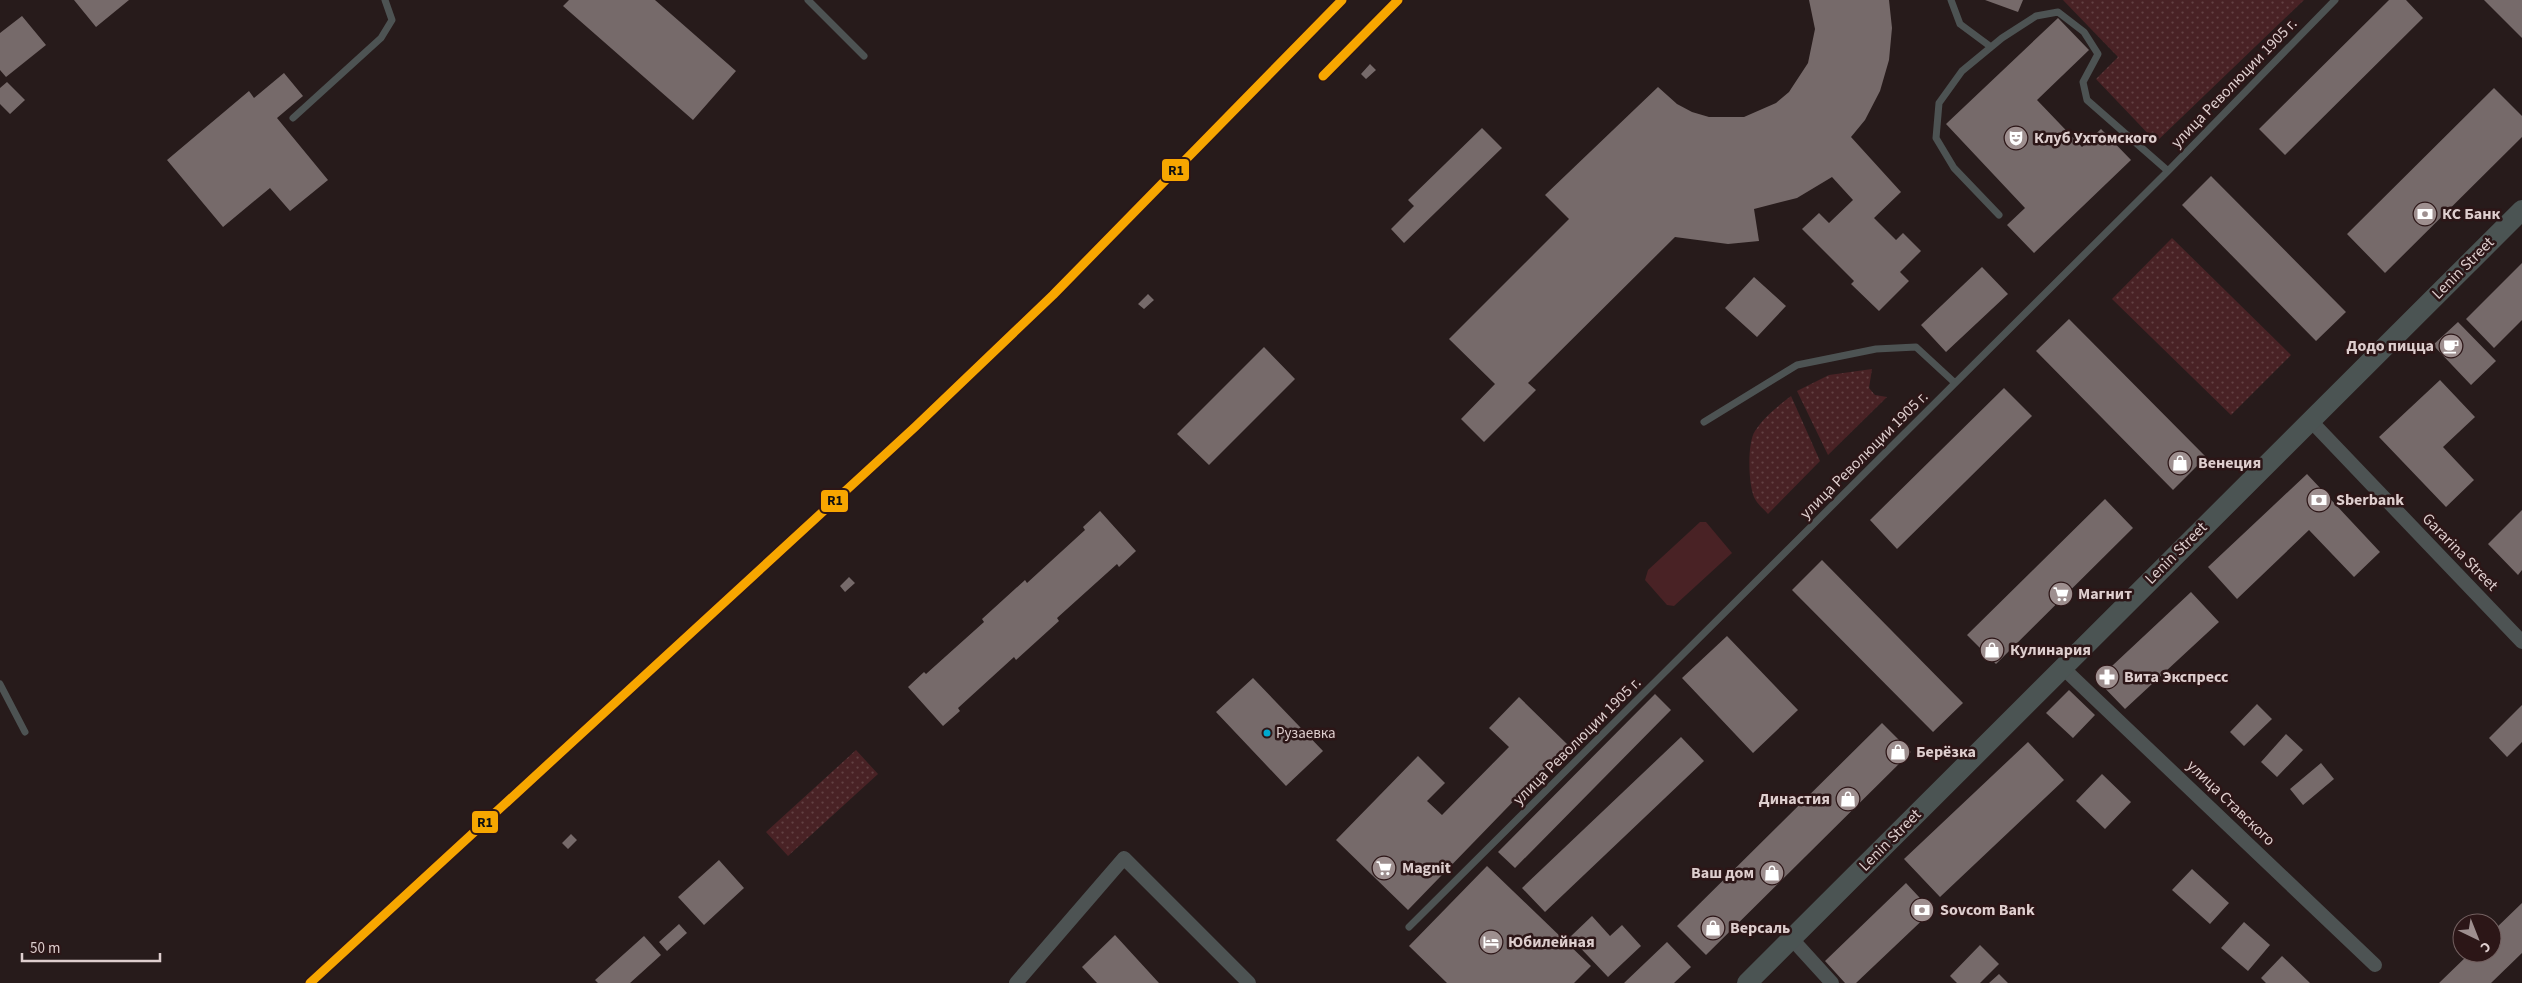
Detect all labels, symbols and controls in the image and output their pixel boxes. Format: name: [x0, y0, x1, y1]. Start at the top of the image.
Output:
street label: улица Революции 1905 г.: [2166, 13, 2302, 153]
theatre icon: Клуб Ухтомского: [2003, 125, 2029, 151]
place label: Клуб Ухтомского: [2034, 127, 2157, 149]
line badge: R1: [1161, 158, 1190, 182]
text: R1: [1168, 161, 1184, 181]
bank icon: КС Банк: [2412, 201, 2438, 227]
place label: КС Банк: [2442, 203, 2501, 225]
street label: Lenin Street: [2427, 231, 2500, 304]
cafe icon: Додо пицца: [2438, 333, 2464, 359]
place label: Додо пицца: [2347, 335, 2434, 357]
street label: улица Революции 1905 г.: [1795, 386, 1933, 524]
shop icon: Венеция: [2167, 450, 2193, 476]
place label: Венеция: [2198, 452, 2261, 474]
bank icon: Sberbank: [2306, 487, 2332, 513]
line badge: R1: [820, 489, 849, 513]
place label: Sberbank: [2336, 489, 2404, 511]
text: R1: [827, 491, 843, 511]
street label: Gararina Street: [2417, 508, 2503, 596]
street label: Lenin Street: [2140, 516, 2213, 589]
supermarket icon: Магнит: [2048, 581, 2074, 607]
place label: Магнит: [2078, 583, 2132, 605]
shop icon: Кулинария: [1979, 637, 2005, 663]
place label: Кулинария: [2010, 639, 2091, 661]
pharmacy icon: Вита Экспресс: [2094, 664, 2120, 690]
place label: Вита Экспресс: [2124, 666, 2229, 688]
street label: улица Революции 1905 г.: [1508, 672, 1646, 810]
place label: Рузаевка: [1276, 723, 1336, 744]
marker: Рузаевка: [1262, 728, 1272, 738]
shop icon: Берёзка: [1885, 739, 1911, 765]
place label: Берёзка: [1916, 741, 1976, 763]
street label: улица Ставского: [2182, 755, 2280, 851]
shop icon: Династия: [1835, 786, 1861, 812]
place label: Династия: [1759, 788, 1830, 810]
street label: Lenin Street: [1854, 803, 1927, 876]
line badge: R1: [471, 810, 499, 834]
text: R1: [477, 813, 493, 833]
supermarket icon: Magnit: [1371, 855, 1397, 881]
place label: Magnit: [1402, 857, 1451, 879]
shop icon: Ваш дом: [1759, 860, 1785, 886]
place label: Ваш дом: [1691, 862, 1754, 884]
bank icon: Sovcom Bank: [1909, 897, 1935, 923]
place label: Sovcom Bank: [1940, 899, 2035, 921]
north arrow: [2452, 913, 2502, 963]
shop icon: Версаль: [1700, 915, 1726, 941]
place label: Версаль: [1730, 917, 1790, 939]
hotel icon: Юбилейная: [1478, 929, 1504, 955]
scale bar: [22, 930, 160, 962]
place label: Юбилейная: [1508, 931, 1595, 953]
text: С: [2475, 937, 2495, 957]
text: 50 m: [30, 938, 60, 959]

